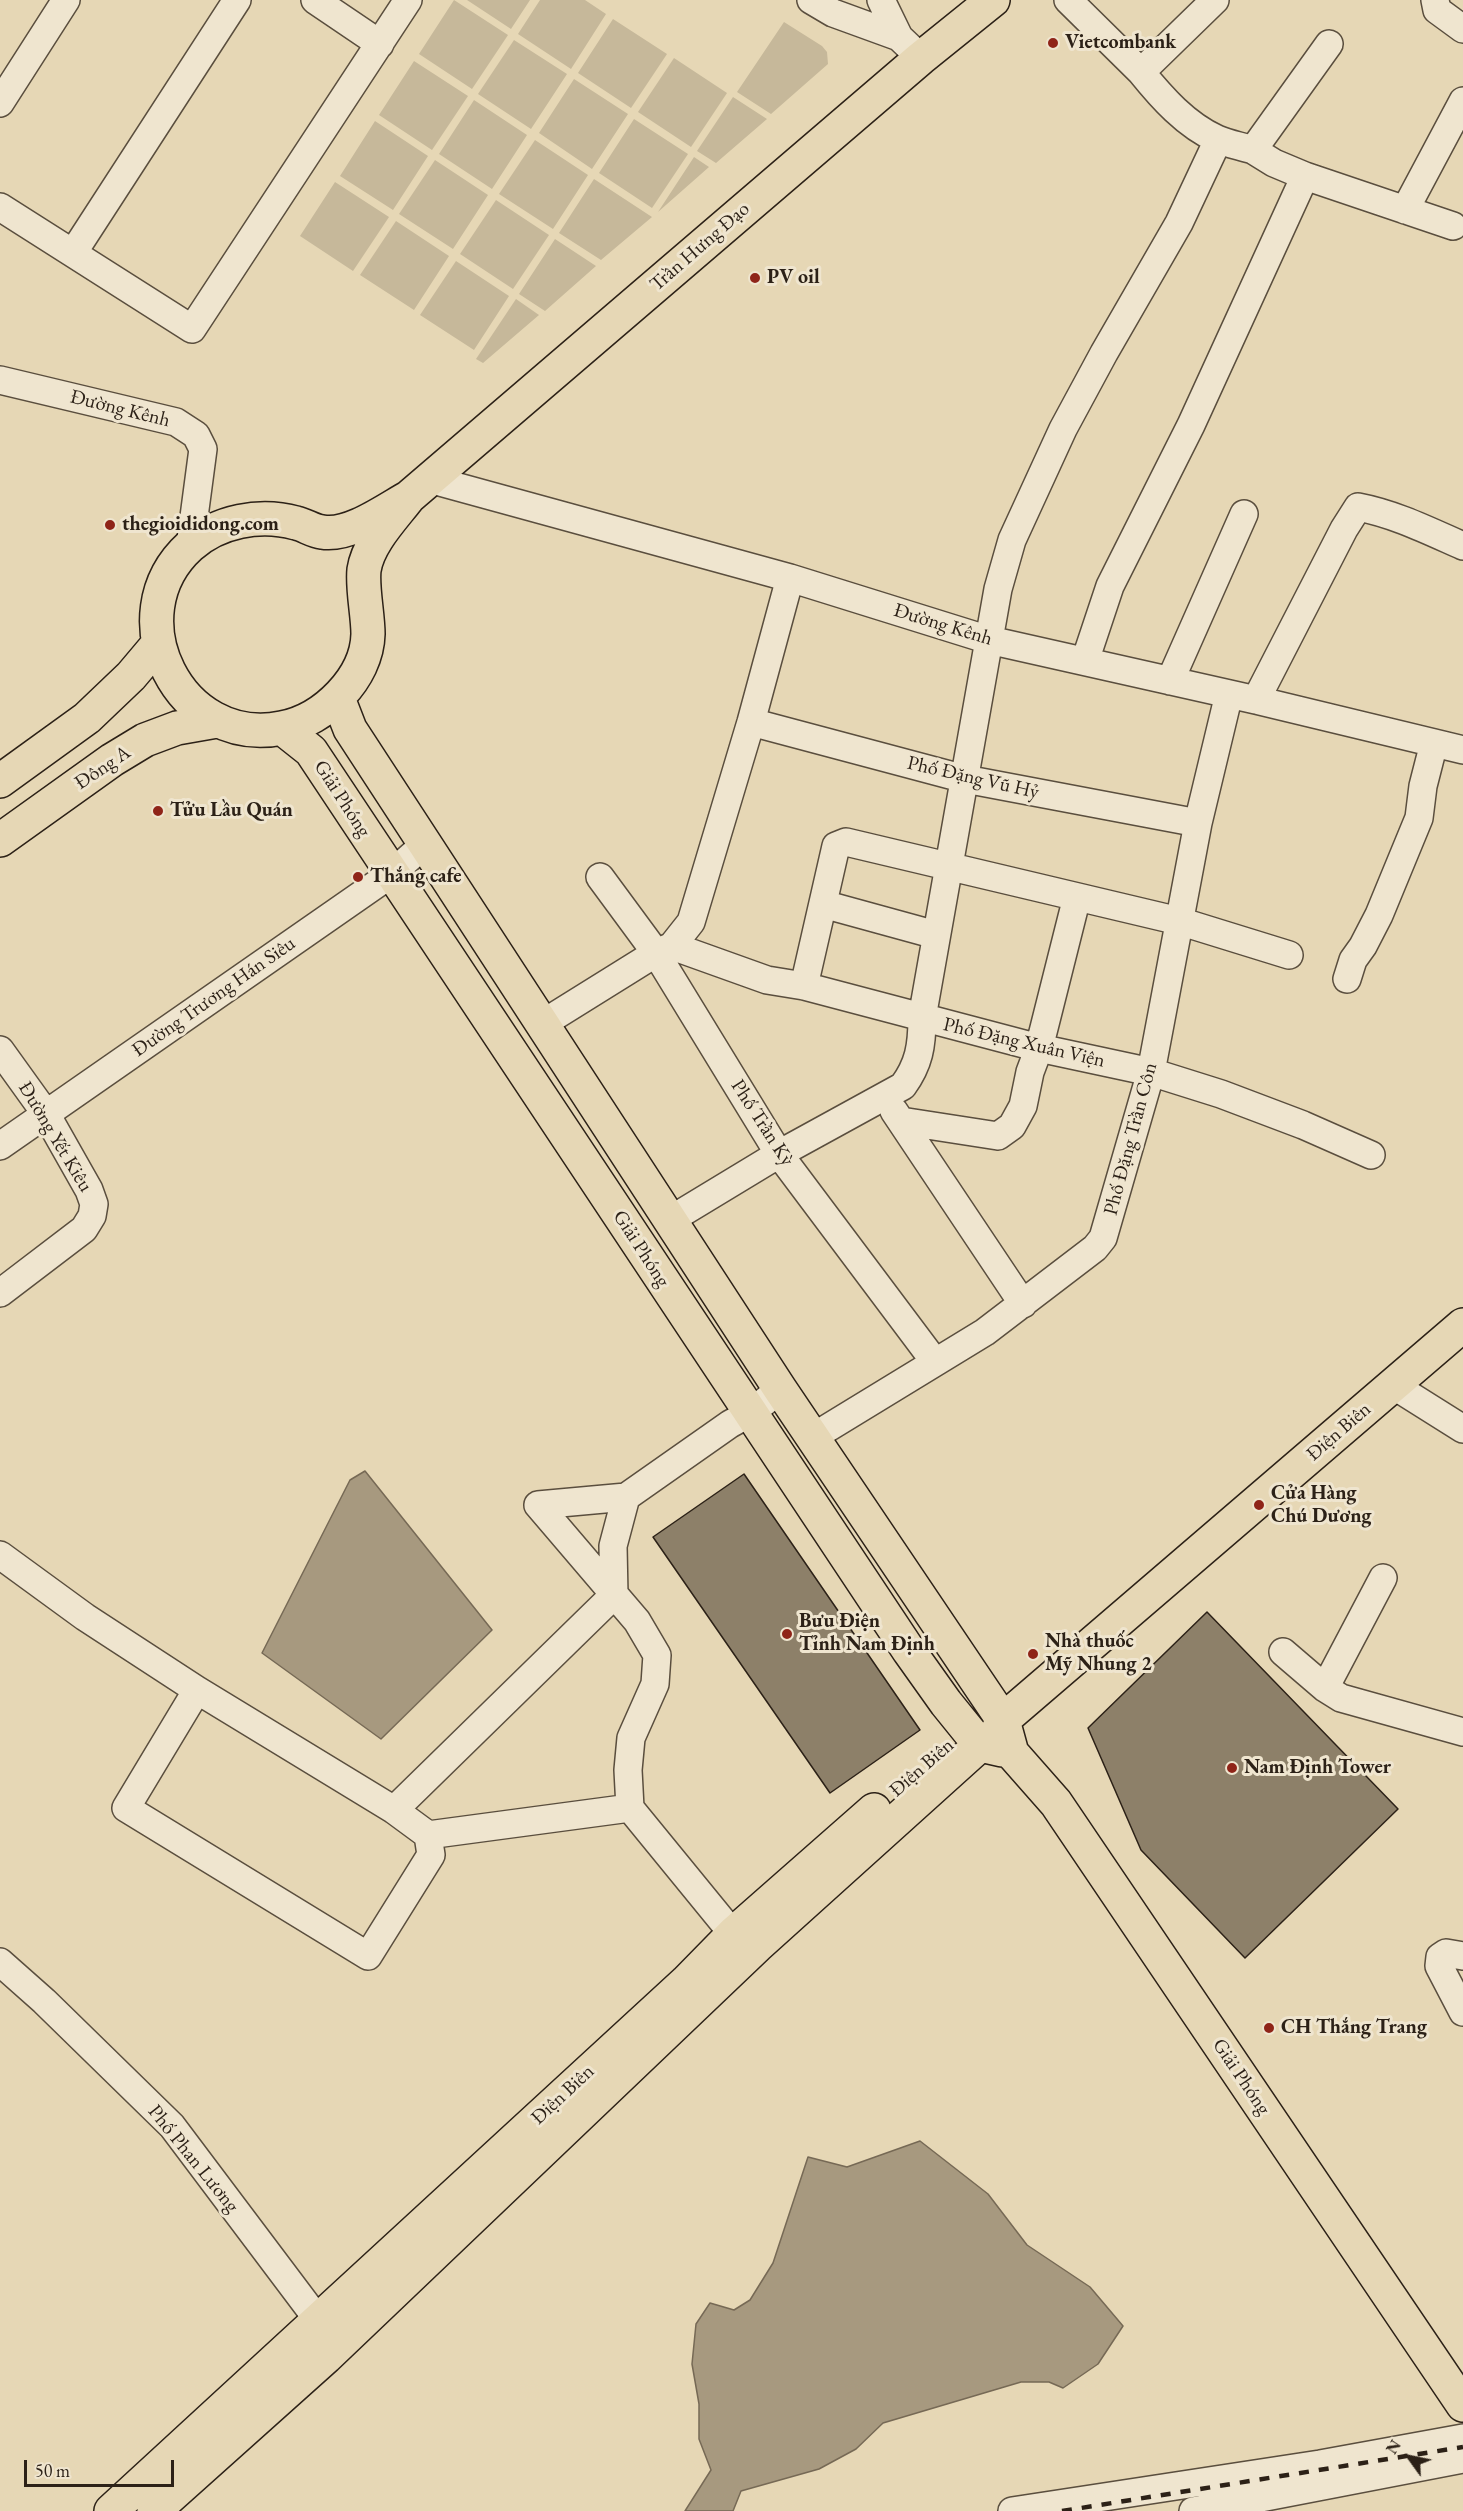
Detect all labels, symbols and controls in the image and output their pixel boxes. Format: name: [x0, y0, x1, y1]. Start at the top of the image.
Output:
place label: Vietcombank: [1065, 31, 1176, 55]
marker: Vietcombank: [1046, 36, 1060, 50]
street label: Trần Hưng Đạo: [645, 197, 755, 297]
place label: PV oil: [767, 266, 820, 290]
marker: PV oil: [748, 271, 762, 285]
street label: Đường Kênh: [68, 385, 172, 433]
place label: thegioididong.com: [122, 513, 279, 537]
marker: thegioididong.com: [103, 518, 117, 532]
street label: Đường Kênh: [891, 599, 995, 651]
street label: Đông A: [71, 741, 135, 795]
street label: Phố Đặng Vũ Hỷ: [905, 751, 1041, 805]
street label: Giải Phóng: [308, 756, 376, 842]
place label: Tửu Lầu Quán: [170, 799, 293, 823]
marker: Tửu Lầu Quán: [151, 804, 165, 818]
place label: Thắng cafe: [370, 865, 462, 889]
marker: Thắng cafe: [351, 870, 365, 884]
street label: Đường Trương Hán Siêu: [128, 932, 300, 1062]
street label: Phố Đặng Xuân Viện: [941, 1013, 1107, 1073]
street label: Phố Đặng Trần Côn: [1099, 1060, 1163, 1218]
street label: Phố Trần Kỳ: [725, 1075, 799, 1171]
street label: Đường Yết Kiêu: [13, 1078, 97, 1196]
street label: Giải Phóng: [607, 1206, 675, 1292]
street label: Điện Biên: [1302, 1398, 1376, 1466]
place label: Cửa Hàng Chú Dương: [1271, 1482, 1372, 1529]
marker: Cửa Hàng Chú Dương: [1252, 1498, 1266, 1512]
place label: Bưu Điện Tỉnh Nam Định: [799, 1610, 935, 1657]
marker: Bưu Điện Tỉnh Nam Định: [780, 1627, 794, 1641]
place label: Nhà thuốc Mỹ Nhung 2: [1045, 1630, 1152, 1677]
marker: Nhà thuốc Mỹ Nhung 2: [1026, 1647, 1040, 1661]
street label: Điện Biên: [885, 1734, 959, 1802]
place label: Nam Định Tower: [1244, 1756, 1391, 1780]
marker: Nam Định Tower: [1225, 1761, 1239, 1775]
place label: CH Thắng Trang: [1281, 2016, 1427, 2040]
marker: CH Thắng Trang: [1262, 2021, 1276, 2035]
street label: Giải Phóng: [1207, 2034, 1275, 2120]
street label: Điện Biên: [527, 2060, 599, 2130]
street label: Phố Phan Lương: [142, 2100, 244, 2218]
north arrow: [1379, 2427, 1439, 2487]
text: N: [1381, 2436, 1406, 2458]
scale bar: [27, 2448, 177, 2486]
text: 50 m: [35, 2459, 70, 2482]

